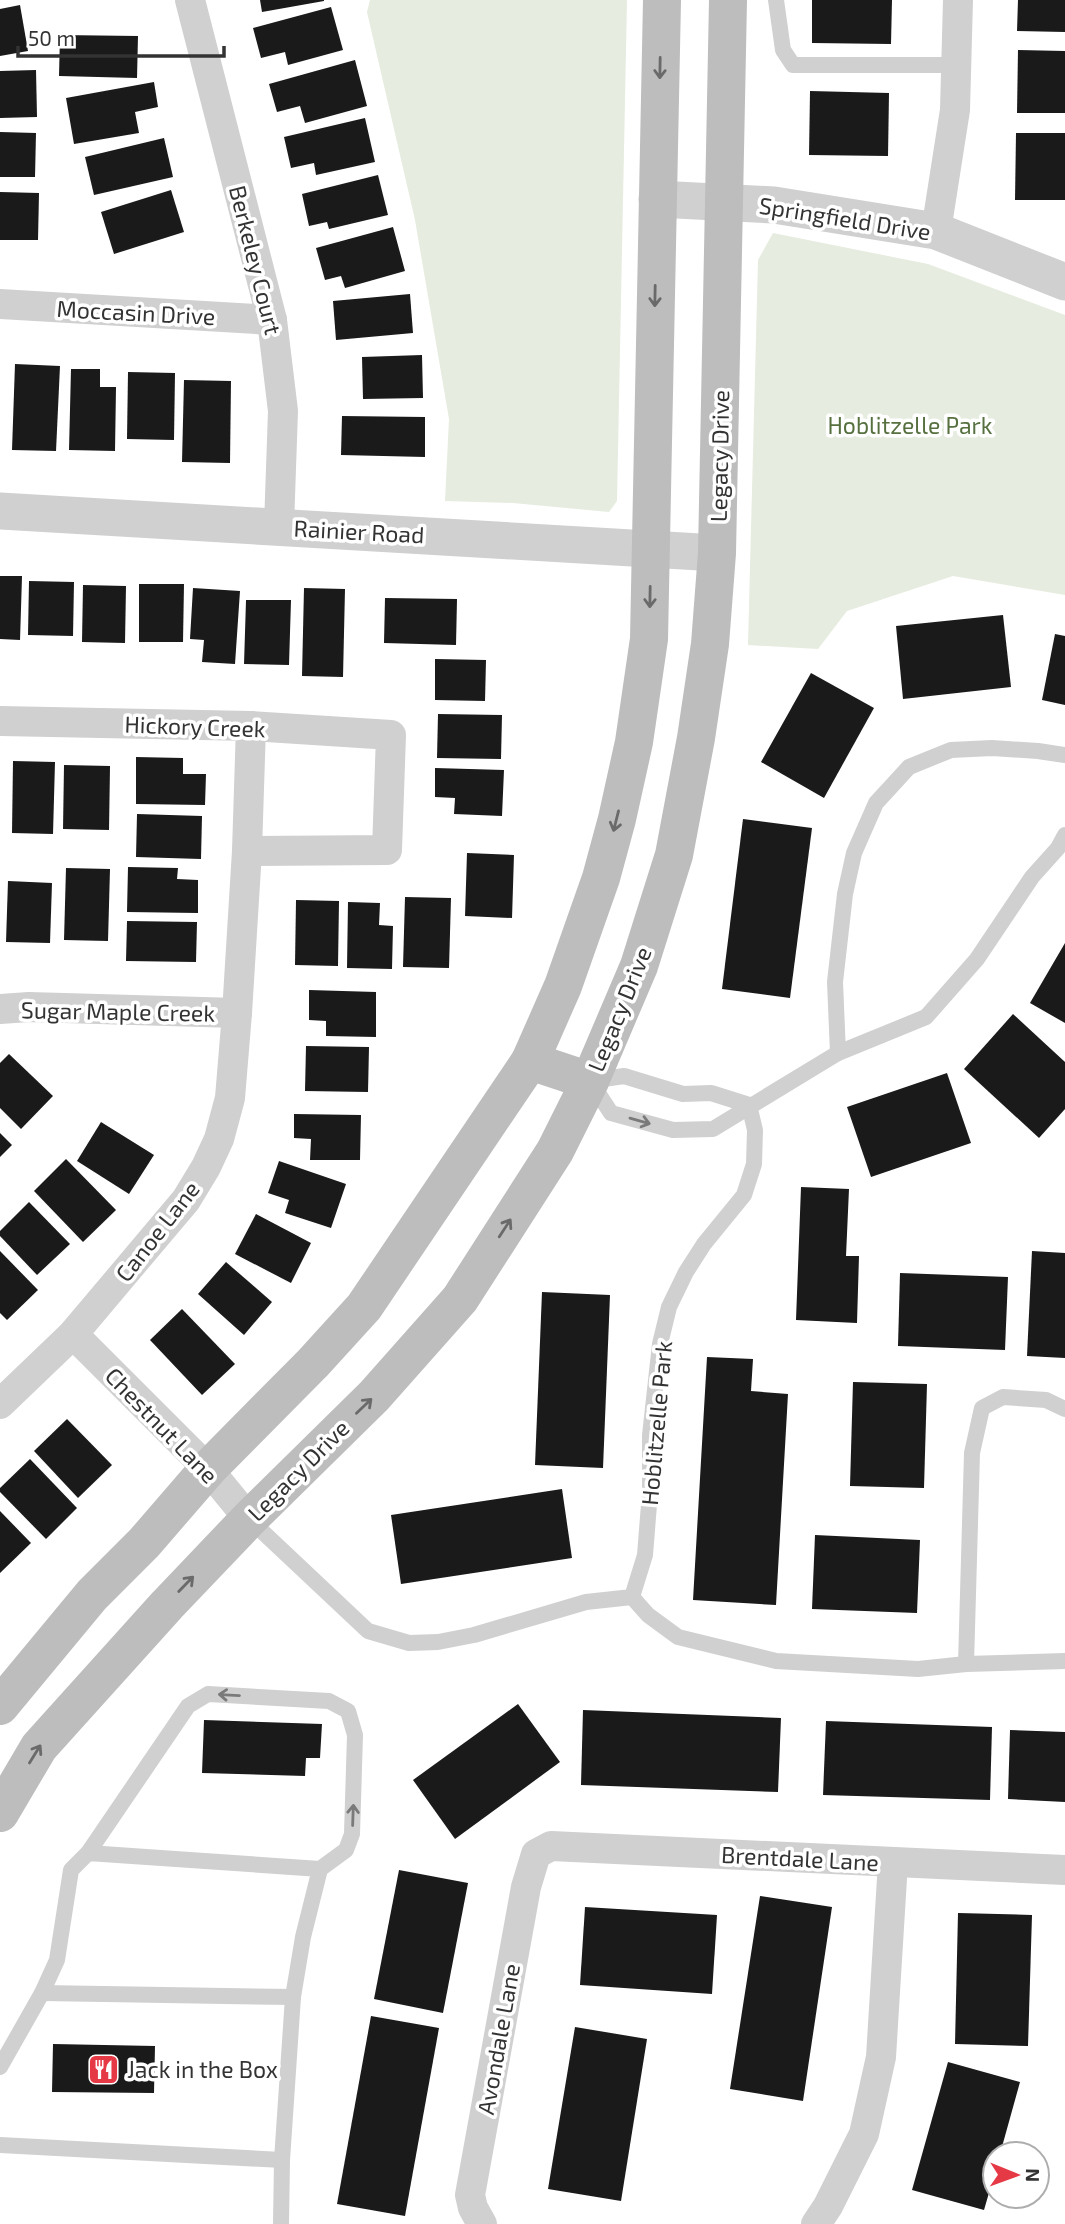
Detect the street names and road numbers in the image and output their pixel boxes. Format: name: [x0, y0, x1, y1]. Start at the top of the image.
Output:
street label: Berkeley Court: [224, 183, 288, 338]
street label: Springfield Drive: [757, 191, 933, 245]
street label: Moccasin Drive: [56, 294, 216, 330]
street label: Legacy Drive: [704, 390, 734, 522]
street label: Rainier Road: [293, 514, 425, 548]
street label: Hickory Creek: [124, 710, 266, 742]
street label: Legacy Drive: [581, 943, 657, 1075]
street label: Sugar Maple Creek: [21, 995, 216, 1027]
street label: Canoe Lane: [109, 1175, 205, 1287]
street label: Hoblitzelle Park: [635, 1339, 677, 1506]
street label: Chestnut Lane: [100, 1361, 224, 1489]
street label: Legacy Drive: [241, 1413, 355, 1527]
street label: Brentdale Lane: [720, 1840, 880, 1876]
street label: Avondale Lane: [471, 1961, 525, 2117]

